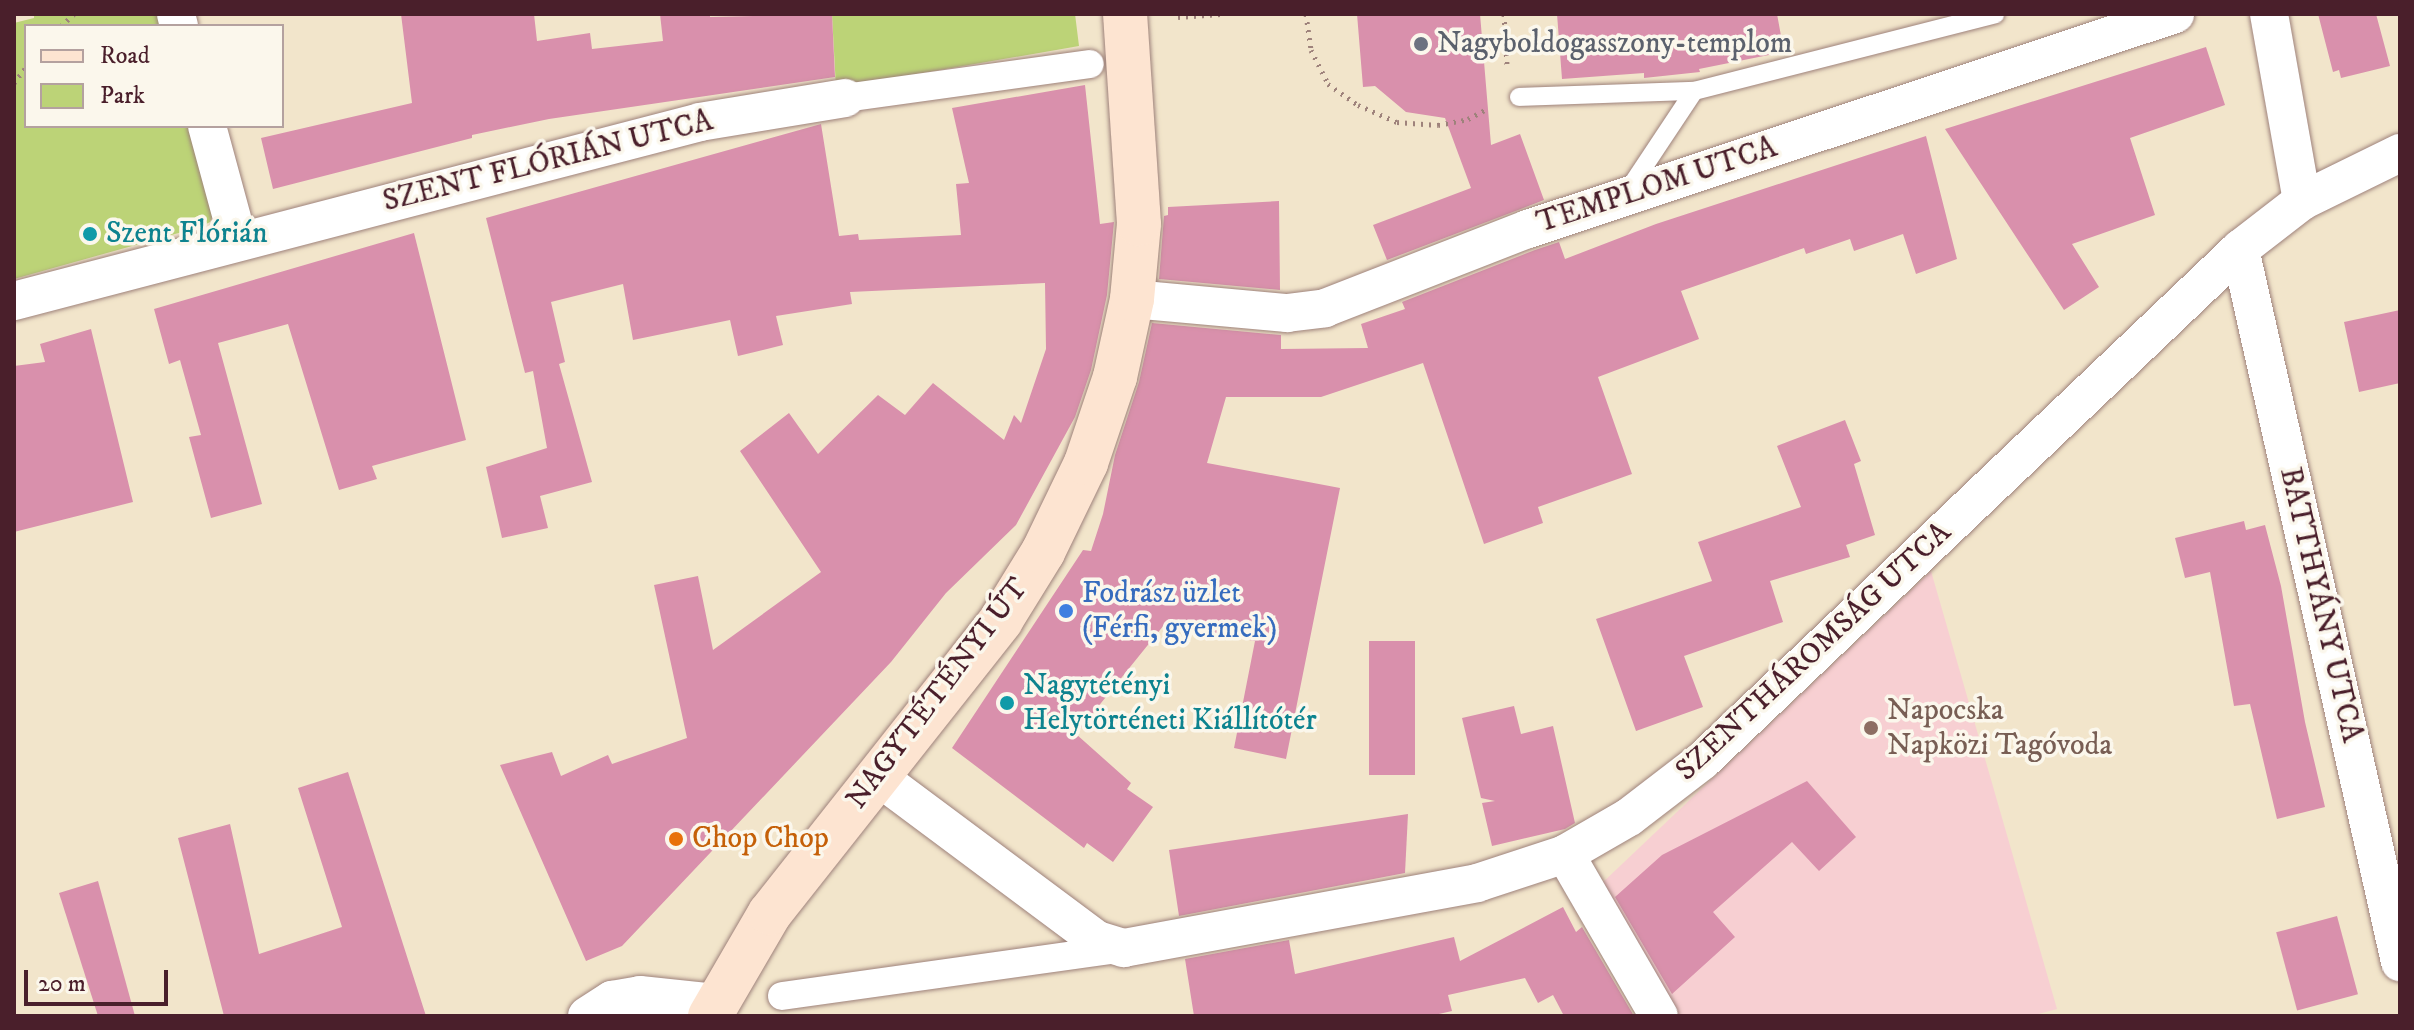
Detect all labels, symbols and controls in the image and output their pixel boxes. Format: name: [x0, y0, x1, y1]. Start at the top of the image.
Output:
legend: [24, 24, 284, 128]
place label: Nagyboldogasszony-templom: [1437, 26, 1792, 62]
marker: Nagyboldogasszony-templom: [1412, 35, 1430, 53]
text: Road: [100, 41, 150, 71]
text: Park: [100, 81, 145, 111]
street label: SZENT FLÓRIÁN UTCA: [379, 104, 717, 220]
street label: TEMPLOM UTCA: [1532, 130, 1782, 242]
place label: Szent Flórián: [106, 216, 268, 252]
marker: Szent Flórián: [81, 225, 99, 243]
street label: BATTHYÁNY UTCA: [2271, 464, 2369, 746]
street label: SZENTHÁROMSÁG UTCA: [1669, 515, 1959, 789]
street label: NAGYTÉTÉNYI ÚT: [839, 571, 1037, 817]
place label: Fodrász üzlet (Férfi, gyermek): [1082, 576, 1277, 646]
marker: Fodrász üzlet (Férfi, gyermek): [1057, 602, 1075, 620]
place label: Nagytétényi Helytörténeti Kiállítótér: [1023, 668, 1317, 738]
place label: Napocska Napközi Tagóvoda: [1887, 693, 2112, 764]
marker: Nagytétényi Helytörténeti Kiállítótér: [998, 694, 1016, 712]
marker: Napocska Napközi Tagóvoda: [1862, 719, 1880, 737]
place label: Chop Chop: [692, 821, 829, 857]
marker: Chop Chop: [667, 830, 685, 848]
scale bar: [28, 954, 172, 1004]
text: 20 m: [38, 969, 86, 999]

